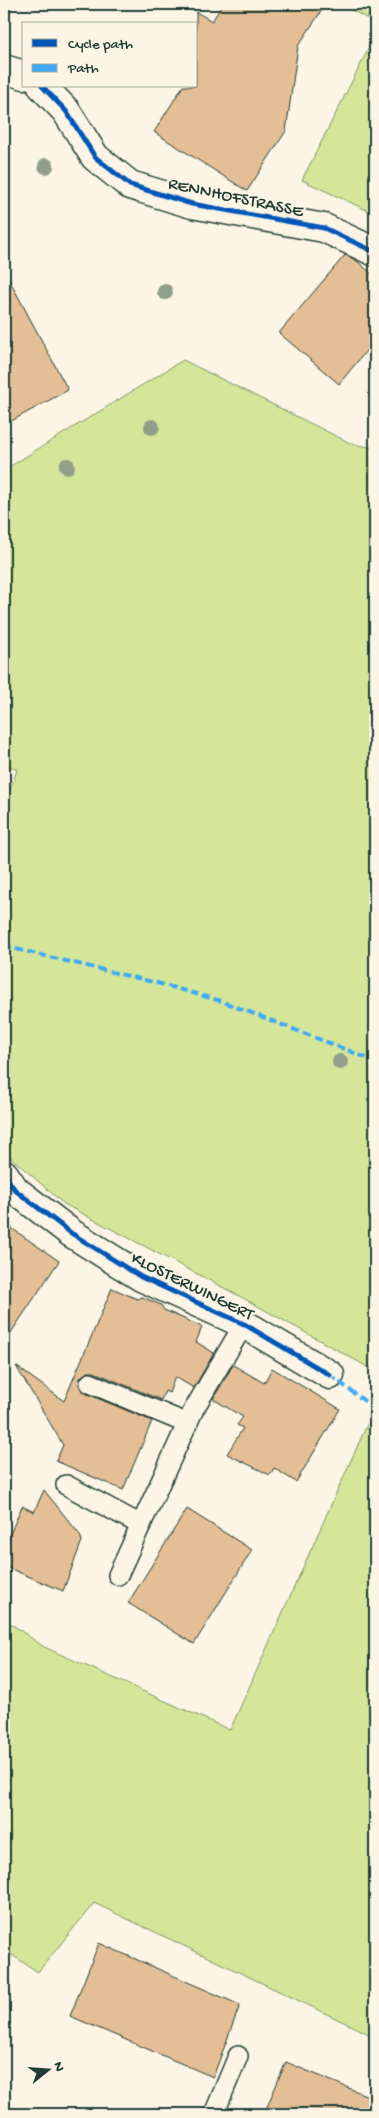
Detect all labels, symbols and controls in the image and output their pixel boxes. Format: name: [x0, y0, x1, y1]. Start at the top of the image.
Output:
legend: [22, 22, 198, 88]
text: Cycle path: [68, 36, 133, 54]
text: Path: [67, 60, 99, 78]
street label: RENNHOFSTRASSE: [166, 174, 306, 223]
street label: KLOSTERWINGERT: [127, 1249, 257, 1326]
north arrow: [22, 2046, 72, 2096]
text: N: [49, 2060, 68, 2074]

